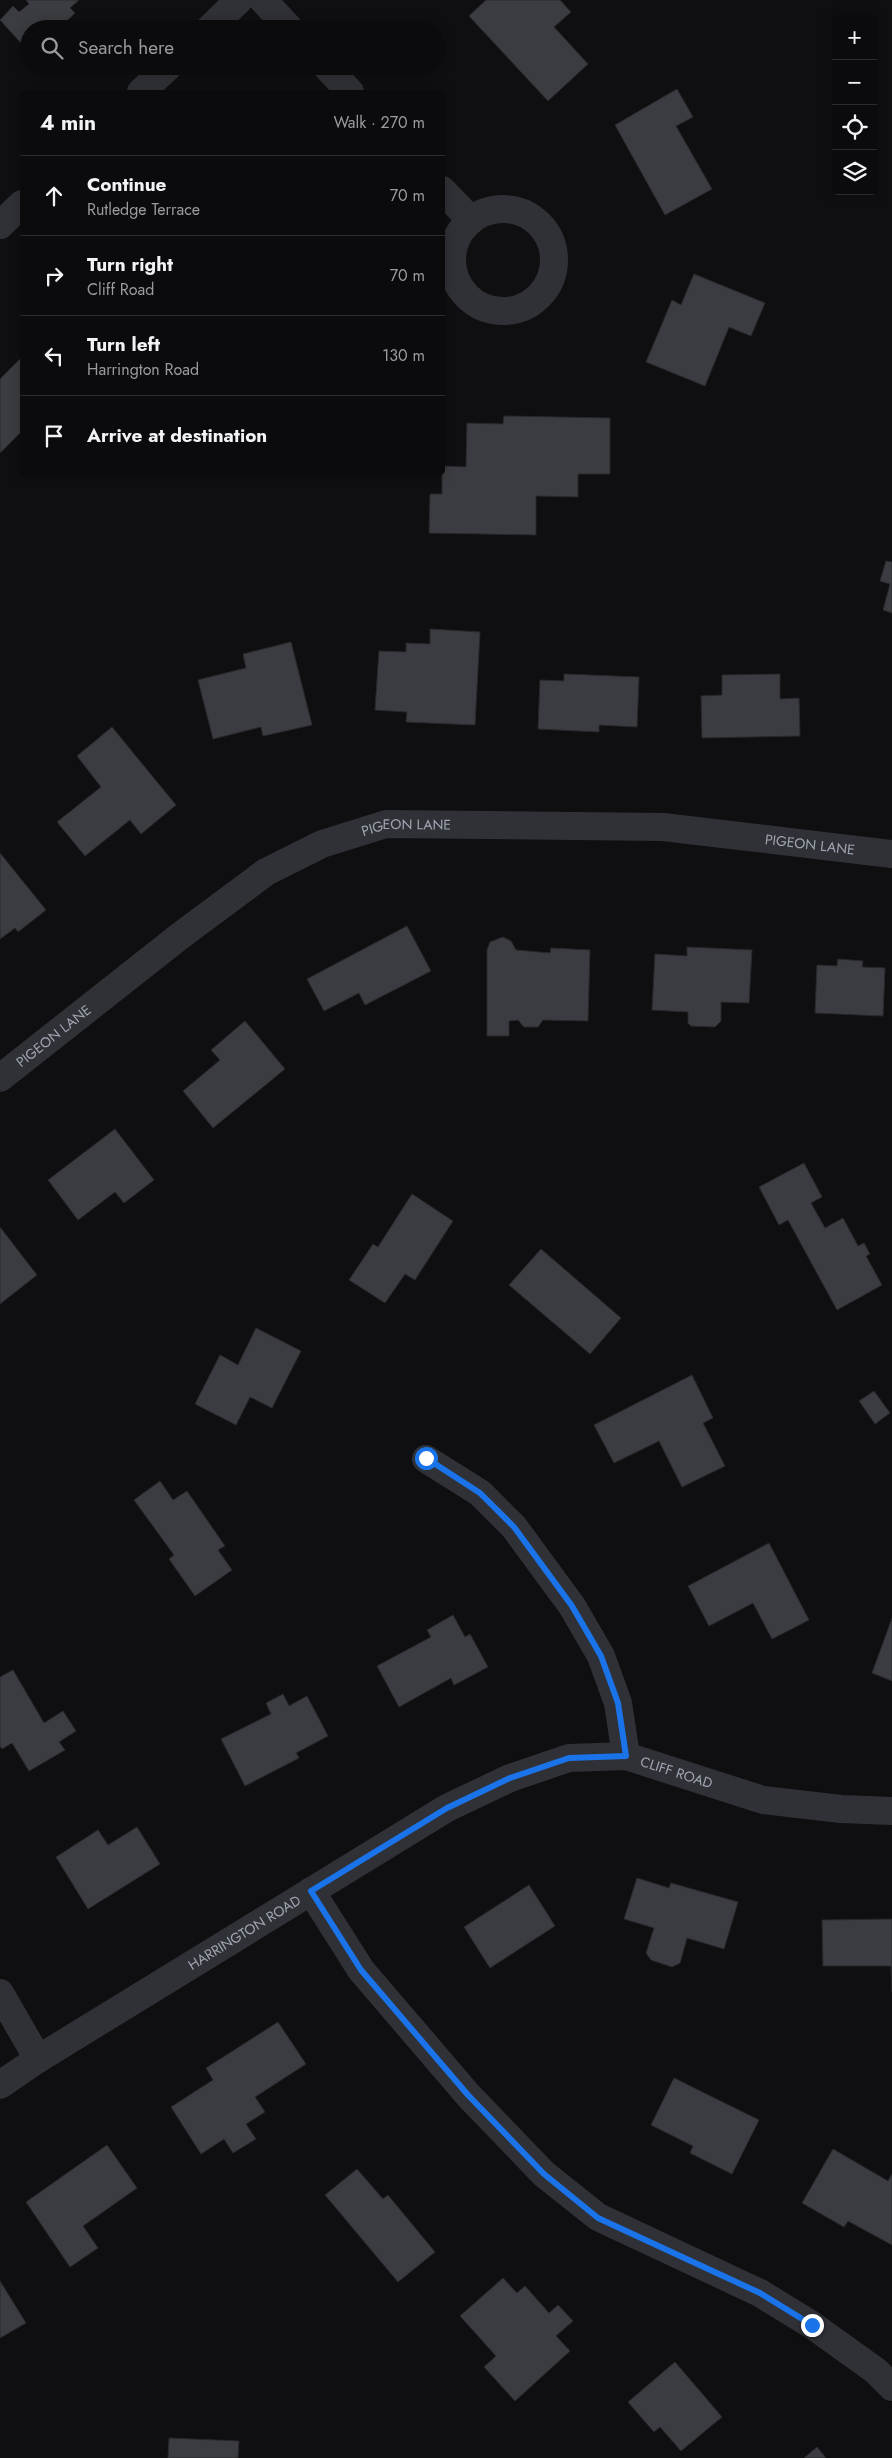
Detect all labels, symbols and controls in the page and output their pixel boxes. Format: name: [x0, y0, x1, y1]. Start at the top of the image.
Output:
map controls: [832, 15, 877, 195]
button: +: [832, 15, 877, 60]
search box: [20, 20, 445, 75]
icon: search: [38, 34, 66, 62]
text: Search here: [78, 34, 174, 61]
button: −: [832, 60, 877, 105]
button: locate: [832, 105, 877, 150]
text: 4 min: [40, 108, 96, 138]
text: Walk · 270 m: [334, 111, 425, 134]
button: layers: [832, 150, 877, 195]
text: Continue: [87, 171, 166, 198]
icon: ahead: [40, 182, 68, 210]
text: 70 m: [390, 184, 425, 207]
text: Rutledge Terrace: [87, 198, 200, 221]
text: Turn right: [87, 251, 173, 278]
icon: right: [40, 262, 68, 290]
text: 70 m: [390, 264, 425, 287]
text: Cliff Road: [87, 278, 154, 301]
text: Turn left: [87, 331, 160, 358]
icon: left: [40, 342, 68, 370]
text: 130 m: [382, 344, 425, 367]
text: Harrington Road: [87, 358, 199, 381]
icon: arrive: [40, 422, 68, 450]
text: Arrive at destination: [87, 422, 267, 449]
street label: PIGEON LANE: [359, 814, 451, 841]
street label: PIGEON LANE: [764, 829, 856, 860]
street label: PIGEON LANE: [12, 1000, 95, 1072]
route start: [415, 1447, 438, 1470]
street label: CLIFF ROAD: [638, 1751, 715, 1793]
street label: HARRINGTON ROAD: [184, 1890, 304, 1975]
route end: [801, 2314, 824, 2337]

